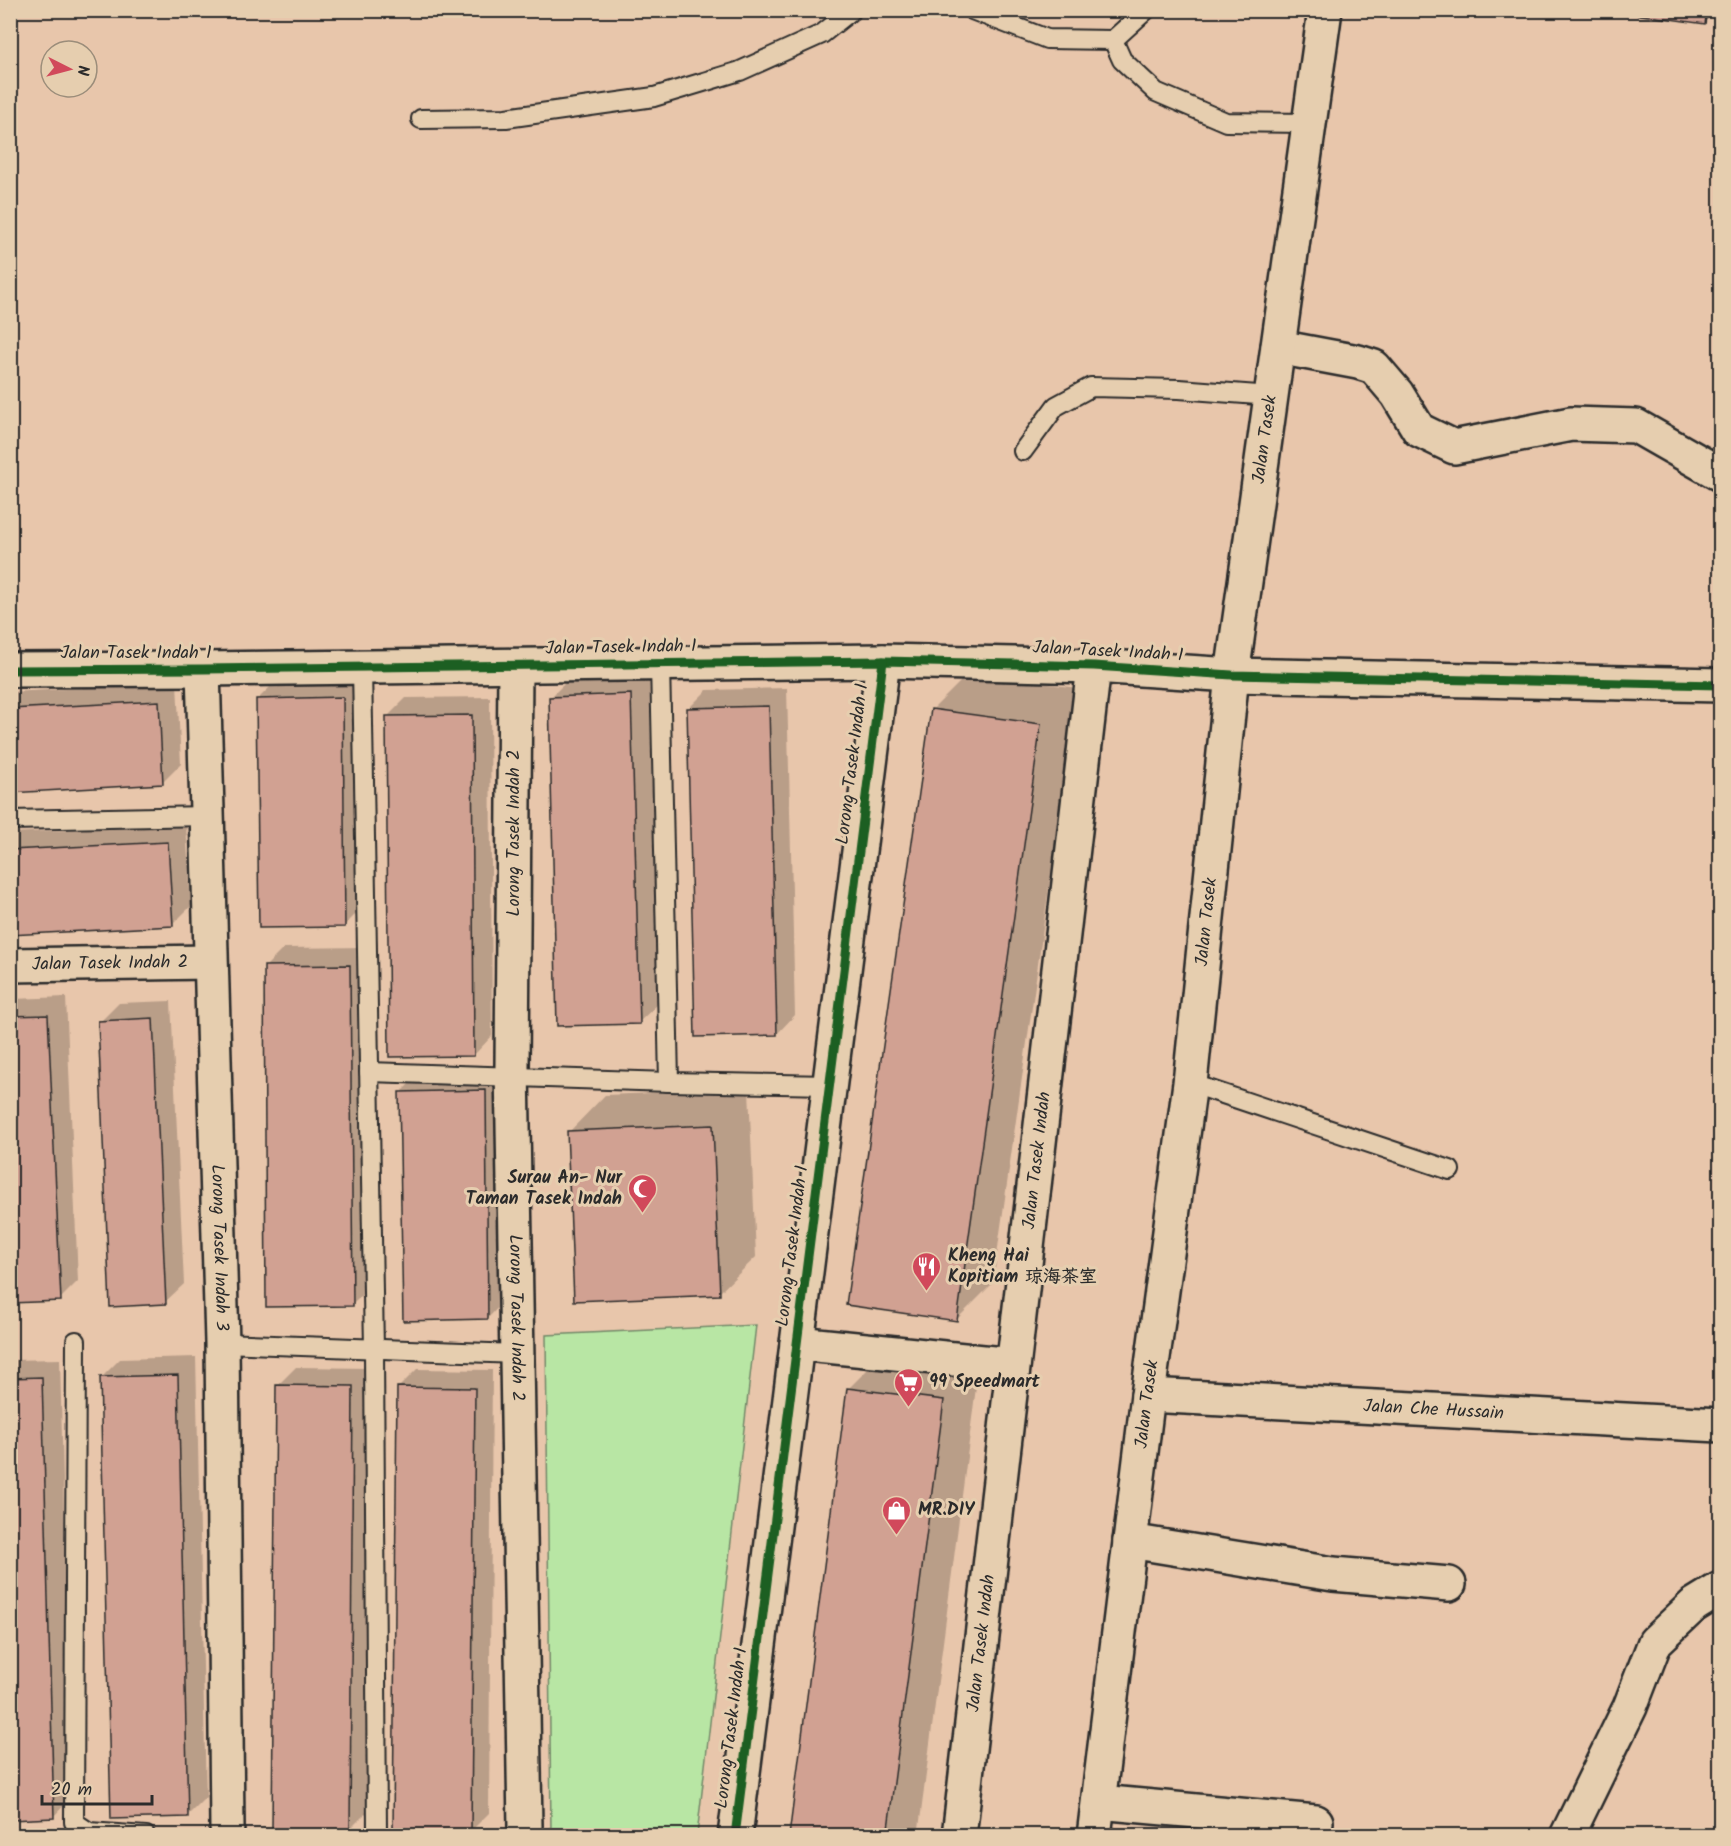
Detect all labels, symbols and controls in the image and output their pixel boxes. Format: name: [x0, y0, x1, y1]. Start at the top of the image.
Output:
north arrow: [39, 39, 99, 99]
text: N: [69, 64, 95, 77]
street label: Jalan Tasek: [1244, 393, 1286, 486]
street label: Jalan Tasek Indah 1: [545, 632, 697, 664]
street label: Jalan Tasek Indah 1: [1032, 634, 1184, 670]
street label: Jalan Tasek Indah 1: [60, 639, 212, 668]
street label: Lorong Tasek Indah 1: [829, 682, 877, 846]
street label: Lorong Tasek Indah 2: [500, 750, 529, 916]
street label: Jalan Tasek: [1188, 876, 1226, 968]
street label: Jalan Tasek Indah 2: [32, 948, 188, 979]
street label: Jalan Tasek Indah: [1015, 1090, 1059, 1231]
street label: Lorong Tasek Indah 3: [202, 1164, 236, 1332]
place label: Surau An- Nur Taman Tasek Indah: [466, 1164, 623, 1214]
street label: Lorong Tasek Indah 1: [769, 1164, 817, 1328]
mosque icon: Surau An- Nur Taman Tasek Indah: [627, 1172, 659, 1214]
street label: Lorong Tasek Indah 2: [500, 1234, 532, 1402]
place label: Kheng Hai Kopitiam 琼海茶室: [948, 1242, 1097, 1292]
restaurant icon: Kheng Hai Kopitiam 琼海茶室: [911, 1250, 943, 1292]
street label: Jalan Tasek: [1127, 1358, 1167, 1450]
supermarket icon: 99 Speedmart: [892, 1366, 924, 1408]
place label: 99 Speedmart: [929, 1368, 1040, 1397]
street label: Jalan Che Hussain: [1363, 1392, 1505, 1428]
shop icon: MR.DIY: [881, 1494, 913, 1536]
place label: MR.DIY: [918, 1496, 975, 1525]
street label: Jalan Tasek Indah: [959, 1573, 1004, 1714]
street label: Lorong Tasek Indah 1: [708, 1646, 756, 1810]
scale bar: [42, 1768, 152, 1806]
text: 20 m: [51, 1776, 92, 1805]

